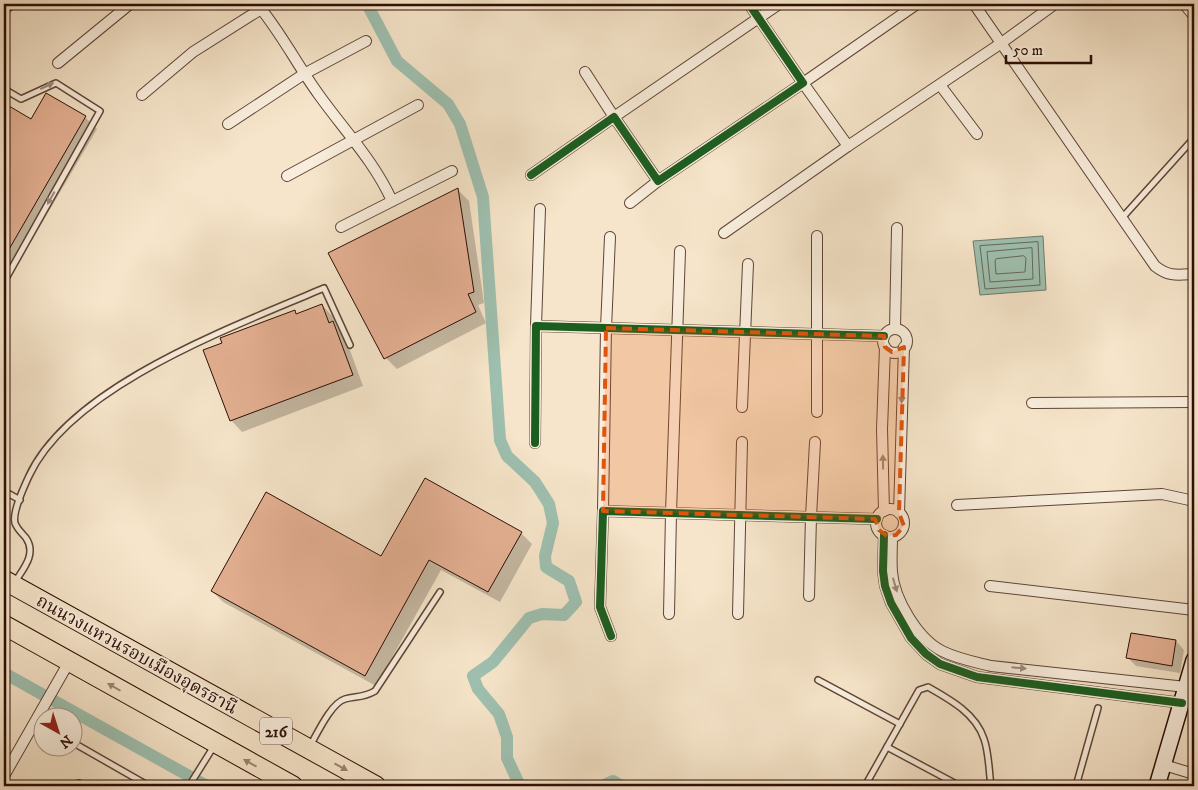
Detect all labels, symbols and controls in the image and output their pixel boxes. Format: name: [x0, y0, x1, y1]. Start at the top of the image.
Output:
scale bar: [1006, 32, 1090, 64]
text: 50 m: [1013, 41, 1043, 60]
one-way arrow: [40, 82, 54, 90]
one-way arrow: [47, 191, 55, 205]
one-way arrow: [898, 388, 906, 404]
one-way arrow: [879, 454, 887, 470]
one-way arrow: [891, 577, 899, 592]
street label: ถนนวงแหวนรอบเมืองอุดรธานี: [32, 590, 241, 719]
one-way arrow: [1011, 664, 1027, 672]
one-way arrow: [107, 683, 121, 692]
north arrow: [32, 708, 82, 758]
road number: 216: [260, 718, 292, 744]
text: N: [55, 731, 76, 752]
one-way arrow: [243, 759, 258, 767]
one-way arrow: [335, 763, 348, 772]

